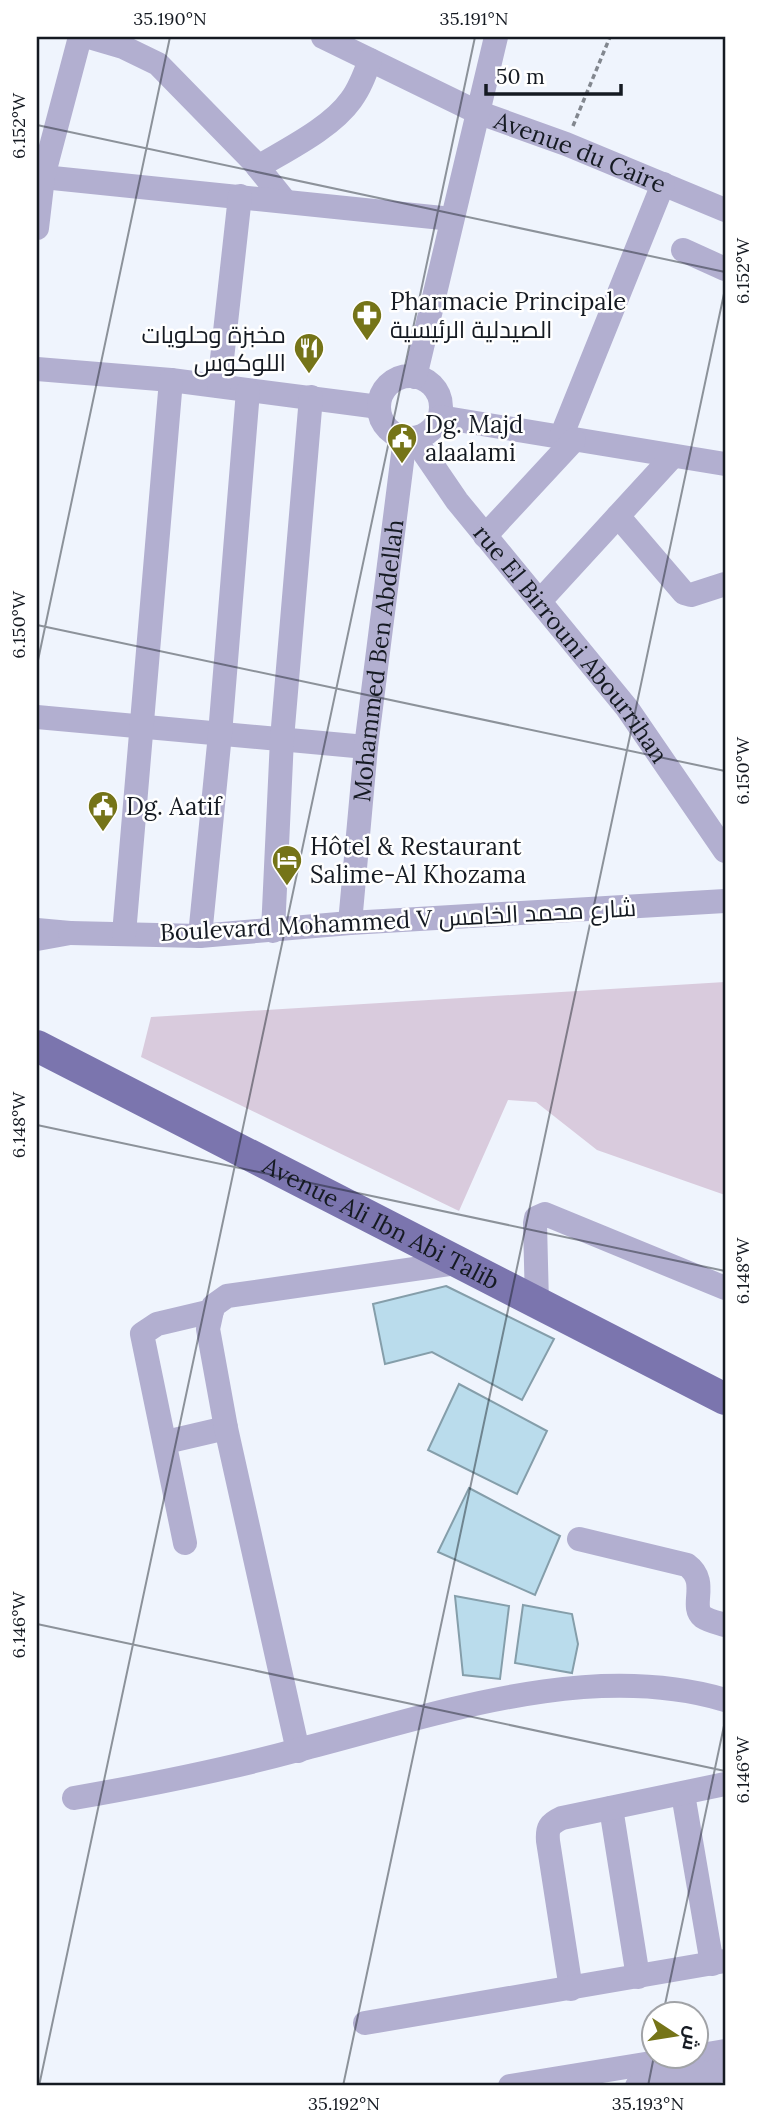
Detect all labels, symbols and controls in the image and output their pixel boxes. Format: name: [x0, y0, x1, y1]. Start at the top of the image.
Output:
text: 35.190°N: [133, 7, 207, 30]
text: 35.191°N: [440, 7, 508, 30]
scale bar: [486, 52, 620, 96]
text: 50 m: [496, 63, 545, 90]
text: 6.152°W: [7, 92, 30, 159]
street label: Avenue du Caire: [489, 104, 671, 199]
text: 6.152°W: [731, 237, 754, 304]
place label: Pharmacie Principale الصيدلية الرئيسية: [390, 286, 626, 345]
pharmacy icon: Pharmacie Principale الصيدلية الرئيسية: [350, 298, 384, 342]
place label: مخبزة وحلويات اللوكوس: [141, 319, 286, 378]
restaurant icon: مخبزة وحلويات اللوكوس: [292, 331, 326, 375]
place label: Dg. Majd alaalami: [425, 409, 523, 468]
public building icon: Dg. Majd alaalami: [385, 421, 419, 465]
street label: Mohammed Ben Abdellah: [346, 517, 410, 803]
street label: rue El Birrouni Abourrihan: [467, 518, 675, 769]
text: 6.150°W: [7, 590, 30, 659]
text: 6.150°W: [731, 736, 754, 805]
public building icon: Dg. Aatif: [86, 789, 120, 833]
place label: Dg. Aatif: [126, 791, 223, 822]
place label: Hôtel & Restaurant Salime-Al Khozama: [310, 831, 526, 890]
hotel icon: Hôtel & Restaurant Salime-Al Khozama: [270, 843, 304, 887]
street label: Boulevard Mohammed V شارع محمد الخامس: [159, 892, 637, 949]
text: 6.148°W: [7, 1091, 30, 1158]
street label: Avenue Ali Ibn Abi Talib: [257, 1149, 505, 1296]
text: 6.148°W: [731, 1237, 754, 1304]
text: 6.146°W: [7, 1591, 30, 1658]
text: 6.146°W: [731, 1736, 754, 1803]
north arrow: [640, 2000, 710, 2070]
text: ش: [677, 2024, 706, 2053]
text: 35.192°N: [308, 2092, 380, 2115]
text: 35.193°N: [612, 2092, 684, 2115]

